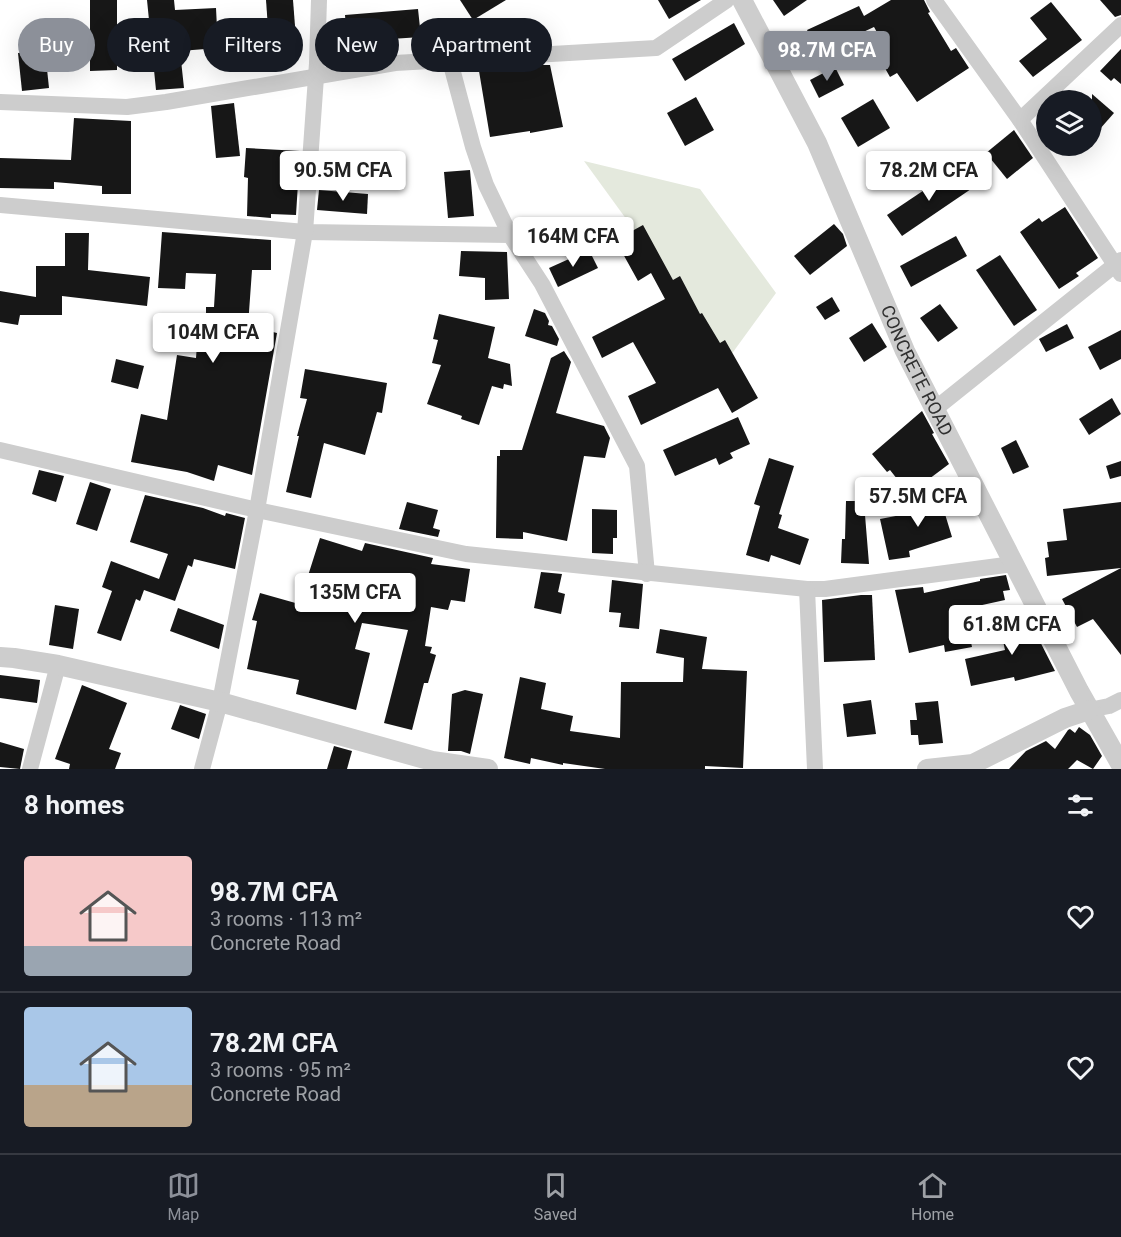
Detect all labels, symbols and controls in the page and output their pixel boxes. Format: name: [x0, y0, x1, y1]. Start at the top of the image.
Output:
chip: Buy: [18, 18, 95, 72]
chip: Rent: [107, 18, 191, 72]
chip: Filters: [203, 18, 303, 72]
chip: New: [315, 18, 399, 72]
chip: Apartment: [411, 18, 552, 72]
pin: 98.7M CFA: [758, 31, 896, 82]
text: 98.7M CFA: [778, 38, 876, 62]
map controls: [1036, 90, 1102, 156]
button: layers: [1036, 90, 1102, 156]
pin: 90.5M CFA: [274, 151, 412, 202]
pin: 78.2M CFA: [860, 151, 998, 202]
text: 90.5M CFA: [294, 158, 392, 182]
text: 78.2M CFA: [880, 158, 978, 182]
pin: 164M CFA: [511, 217, 635, 268]
text: 164M CFA: [527, 224, 619, 248]
street label: CONCRETE ROAD: [877, 302, 958, 439]
pin: 104M CFA: [151, 313, 275, 364]
text: 104M CFA: [167, 320, 259, 344]
pin: 57.5M CFA: [849, 477, 987, 528]
text: 57.5M CFA: [869, 484, 967, 508]
pin: 135M CFA: [293, 573, 417, 624]
text: 135M CFA: [309, 580, 401, 604]
pin: 61.8M CFA: [943, 605, 1081, 656]
text: 61.8M CFA: [963, 612, 1061, 636]
icon: filters: [1064, 789, 1097, 822]
text: 8 homes: [24, 790, 125, 820]
text: 98.7M CFA: [210, 877, 338, 907]
icon: home: [72, 880, 144, 952]
icon: heart: [1064, 900, 1097, 933]
text: 3 rooms · 113 m²: [210, 907, 362, 931]
text: Concrete Road: [210, 931, 341, 955]
text: 78.2M CFA: [210, 1028, 338, 1058]
icon: home: [72, 1031, 144, 1103]
icon: heart: [1064, 1051, 1097, 1084]
text: 3 rooms · 95 m²: [210, 1058, 351, 1082]
text: Concrete Road: [210, 1082, 341, 1106]
tab: Map: [167, 1169, 200, 1224]
tab: Saved: [534, 1169, 577, 1224]
tab: Home: [911, 1169, 954, 1224]

